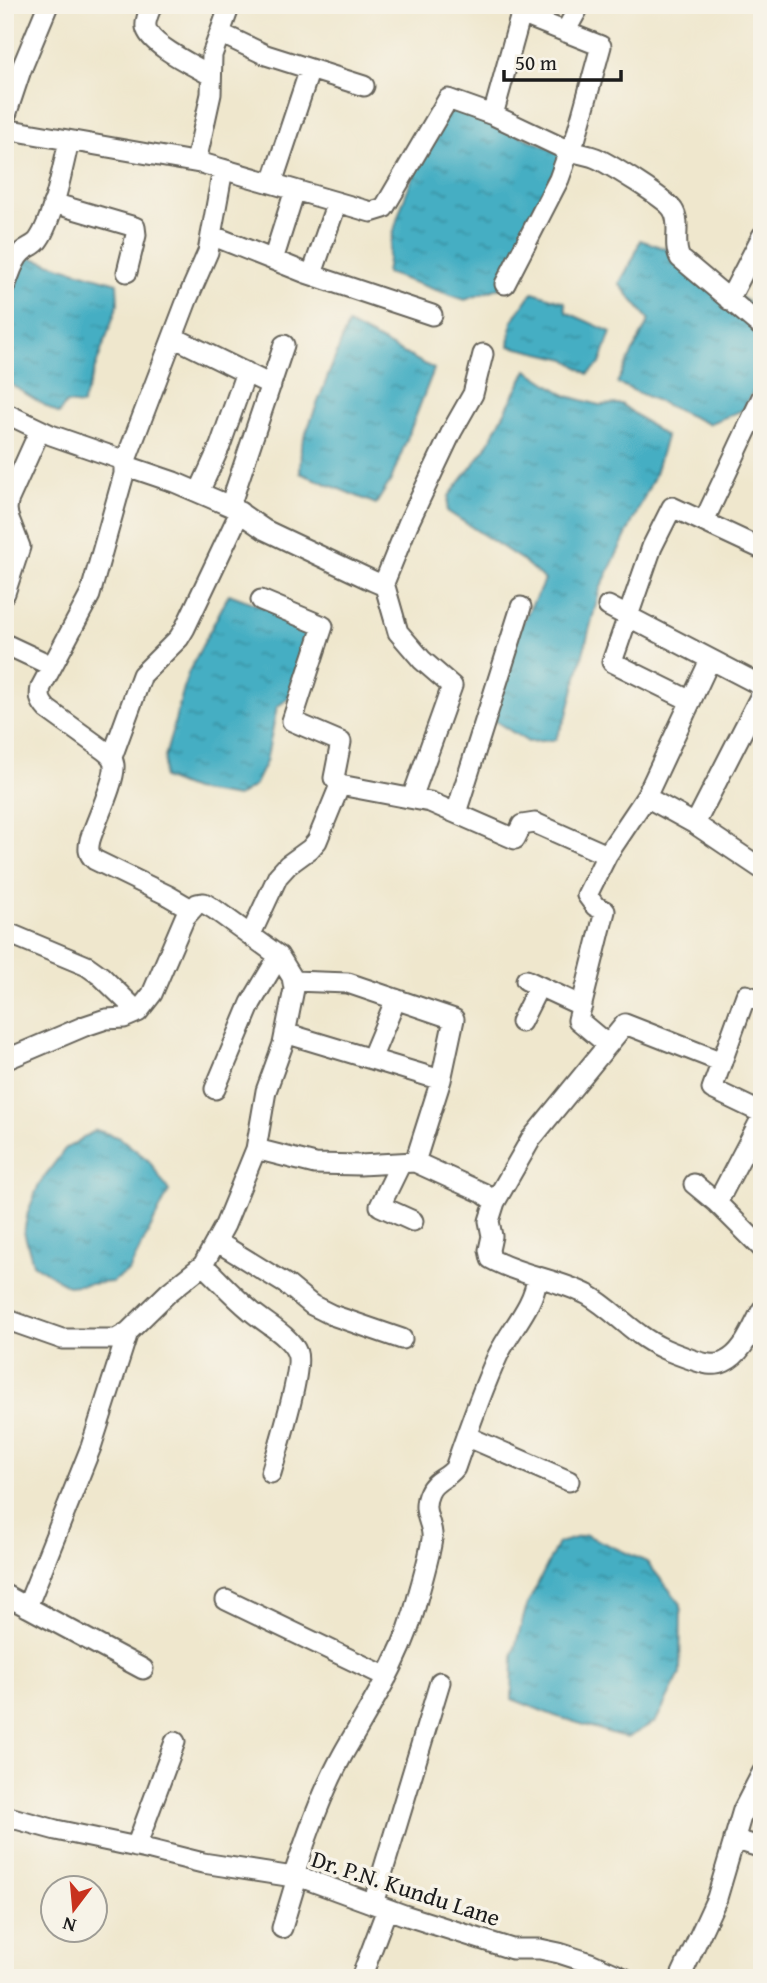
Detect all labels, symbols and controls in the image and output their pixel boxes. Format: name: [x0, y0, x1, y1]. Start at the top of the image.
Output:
scale bar: [504, 38, 622, 82]
text: 50 m: [515, 47, 557, 78]
street label: Dr. P.N. Kundu Lane: [307, 1841, 505, 1935]
north arrow: [38, 1874, 108, 1944]
text: N: [59, 1910, 79, 1941]

